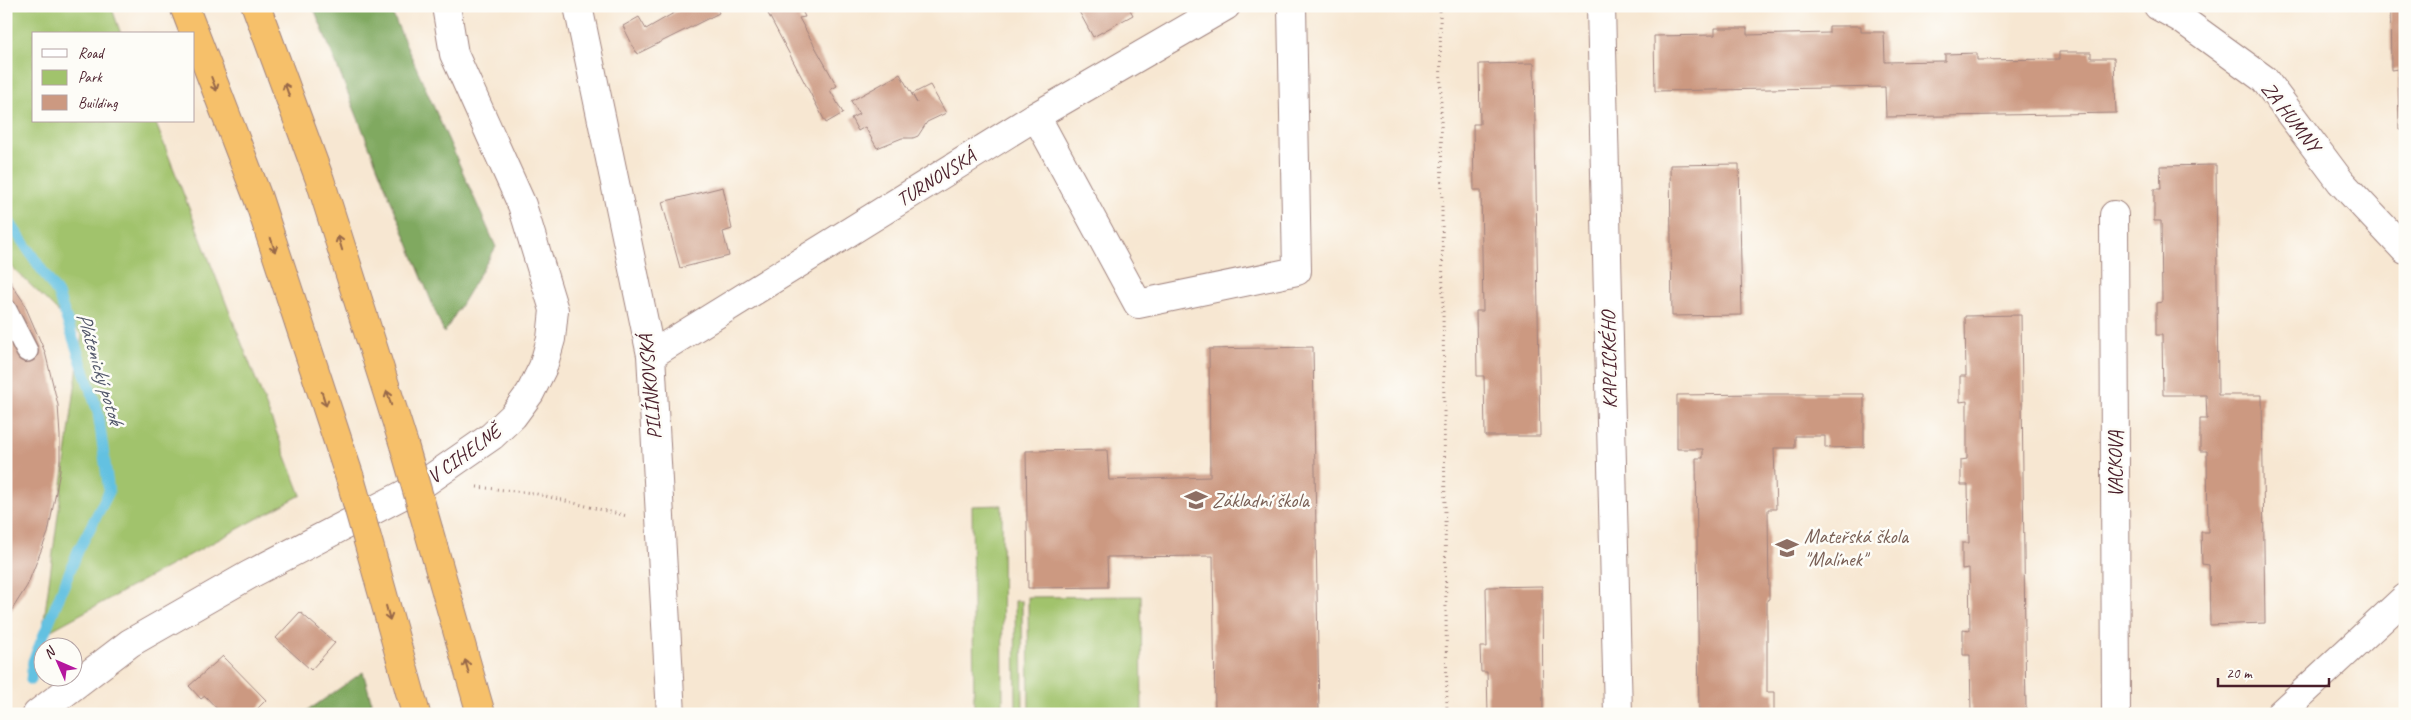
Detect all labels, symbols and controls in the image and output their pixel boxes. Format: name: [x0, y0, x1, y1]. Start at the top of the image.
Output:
legend: [32, 32, 195, 122]
text: Road: [78, 44, 105, 63]
text: Park: [78, 68, 103, 87]
one-way arrow: [210, 76, 219, 92]
street label: ZA HUMNY: [2256, 77, 2328, 159]
one-way arrow: [282, 83, 291, 98]
text: Building: [78, 94, 118, 113]
street label: TURNOVSKÁ: [892, 142, 983, 212]
one-way arrow: [269, 236, 279, 252]
one-way arrow: [335, 236, 345, 252]
water label: Plátenický potok: [71, 309, 131, 431]
street label: KAPLICKÉHO: [1596, 309, 1622, 409]
street label: PILÍNKOVSKÁ: [633, 331, 667, 440]
one-way arrow: [320, 391, 329, 406]
one-way arrow: [384, 391, 393, 407]
street label: V CIHELNĚ: [422, 417, 508, 489]
street label: VACKOVA: [2103, 430, 2128, 497]
school or university icon: Základní škola: [1183, 487, 1209, 513]
place label: Základní škola: [1212, 488, 1311, 513]
place label: Mateřská škola "Malínek": [1804, 524, 1910, 572]
school or university icon: Mateřská škola "Malínek": [1774, 535, 1800, 561]
one-way arrow: [384, 604, 394, 620]
north arrow: [32, 638, 82, 688]
text: N: [40, 642, 60, 662]
scale bar: [2218, 655, 2330, 687]
one-way arrow: [462, 659, 472, 675]
text: 20 m: [2226, 664, 2253, 683]

